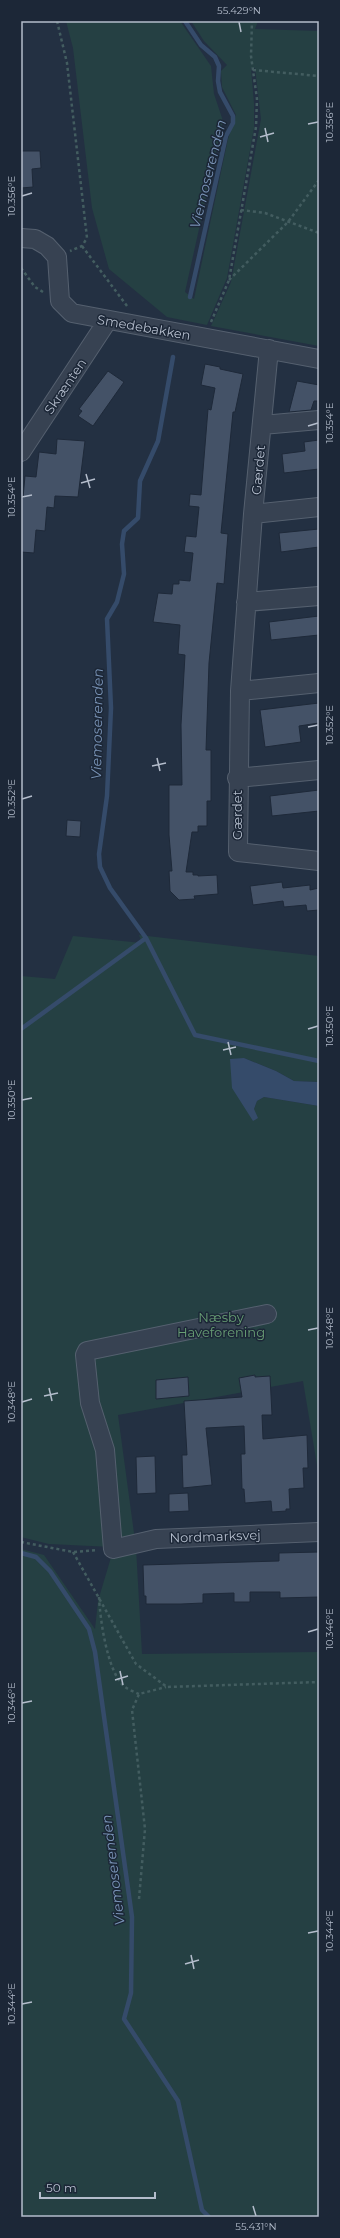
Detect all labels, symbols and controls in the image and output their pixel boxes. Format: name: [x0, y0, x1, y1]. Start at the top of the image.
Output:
text: 55.429°N: [217, 4, 261, 17]
text: 10.356°E: [323, 102, 336, 142]
water label: Viemoserenden: [186, 118, 230, 230]
text: 10.356°E: [5, 176, 18, 216]
street label: Smedebakken: [96, 311, 192, 343]
street label: Skrænten: [41, 355, 89, 417]
text: 10.354°E: [323, 402, 336, 443]
street label: Gærdet: [248, 444, 268, 496]
text: 10.354°E: [5, 476, 18, 517]
water label: Viemoserenden: [87, 668, 107, 780]
text: 10.352°E: [323, 705, 336, 745]
text: 10.352°E: [5, 779, 18, 819]
street label: Gærdet: [229, 790, 245, 840]
text: 10.350°E: [323, 1005, 336, 1047]
text: 10.350°E: [5, 1079, 18, 1121]
text: 10.348°E: [323, 1307, 336, 1349]
park label: Næsby Haveforening: [177, 1309, 265, 1340]
text: 10.348°E: [5, 1381, 18, 1423]
street label: Nordmarksvej: [169, 1526, 261, 1546]
text: 10.346°E: [323, 1608, 336, 1650]
text: 10.346°E: [5, 1682, 18, 1724]
water label: Viemoserenden: [97, 1814, 129, 1926]
text: 10.344°E: [323, 1910, 336, 1952]
text: 10.344°E: [5, 1983, 18, 2025]
scale bar: [40, 2174, 155, 2200]
text: 50 m: [46, 2180, 77, 2195]
text: 55.431°N: [235, 2220, 277, 2233]

